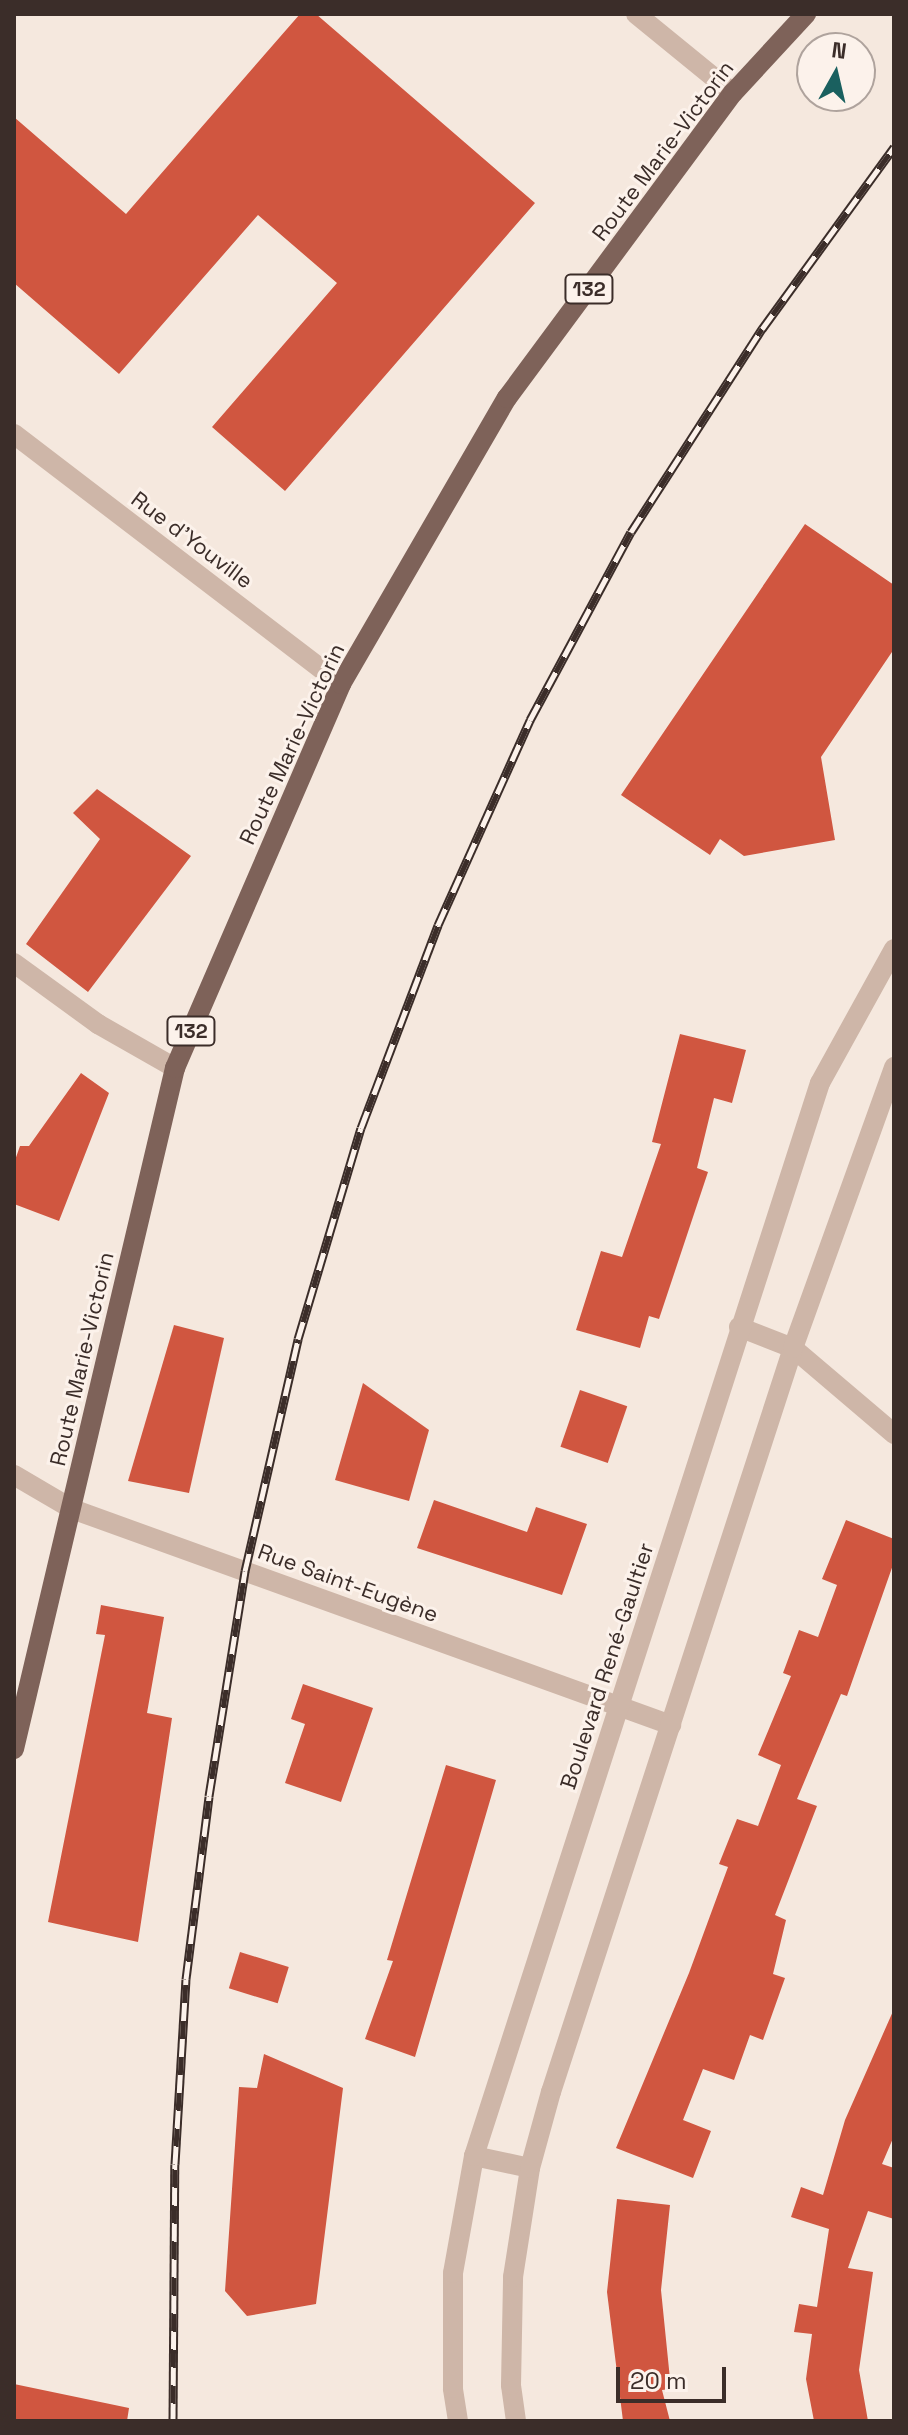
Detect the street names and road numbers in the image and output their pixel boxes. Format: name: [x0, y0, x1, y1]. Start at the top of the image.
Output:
street label: Route Marie-Victorin: [587, 56, 739, 246]
road number: 132: [563, 273, 615, 305]
street label: Rue d'Youville: [126, 486, 258, 594]
street label: Route Marie-Victorin: [234, 639, 350, 849]
road number: 132: [165, 1015, 217, 1047]
street label: Route Marie-Victorin: [45, 1249, 119, 1469]
street label: Rue Saint-Eugène: [254, 1538, 442, 1628]
street label: Boulevard René-Gaultier: [555, 1539, 659, 1793]

